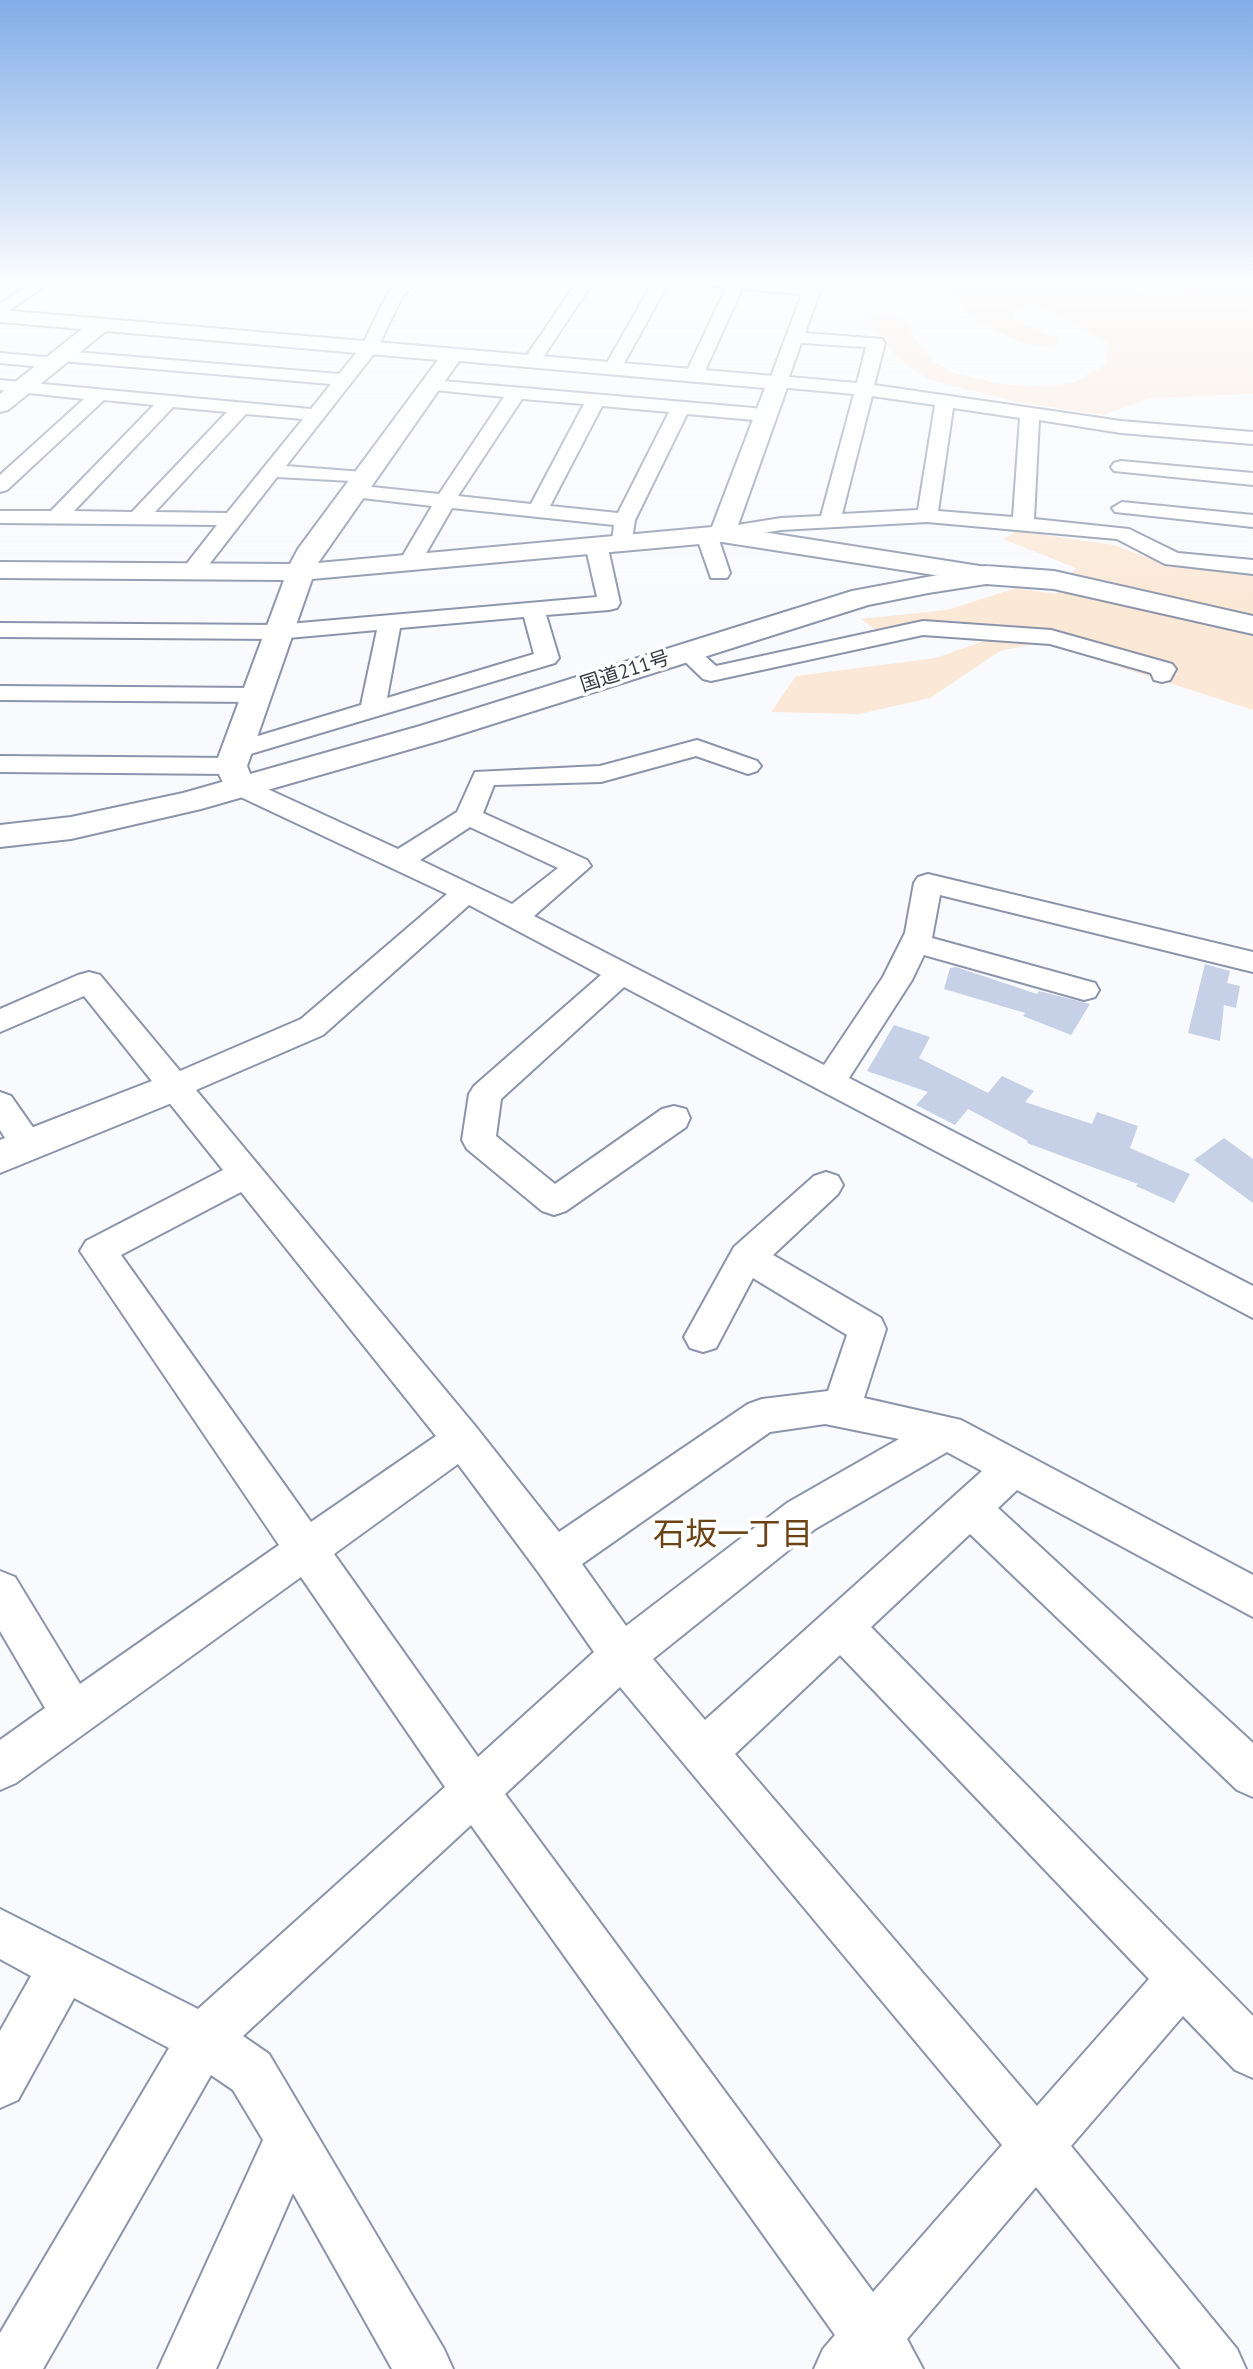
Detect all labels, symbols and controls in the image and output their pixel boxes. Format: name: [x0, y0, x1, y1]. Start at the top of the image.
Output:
street label: 国道211号: [577, 646, 673, 698]
district label: 石坂一丁目: [653, 1517, 813, 1555]

